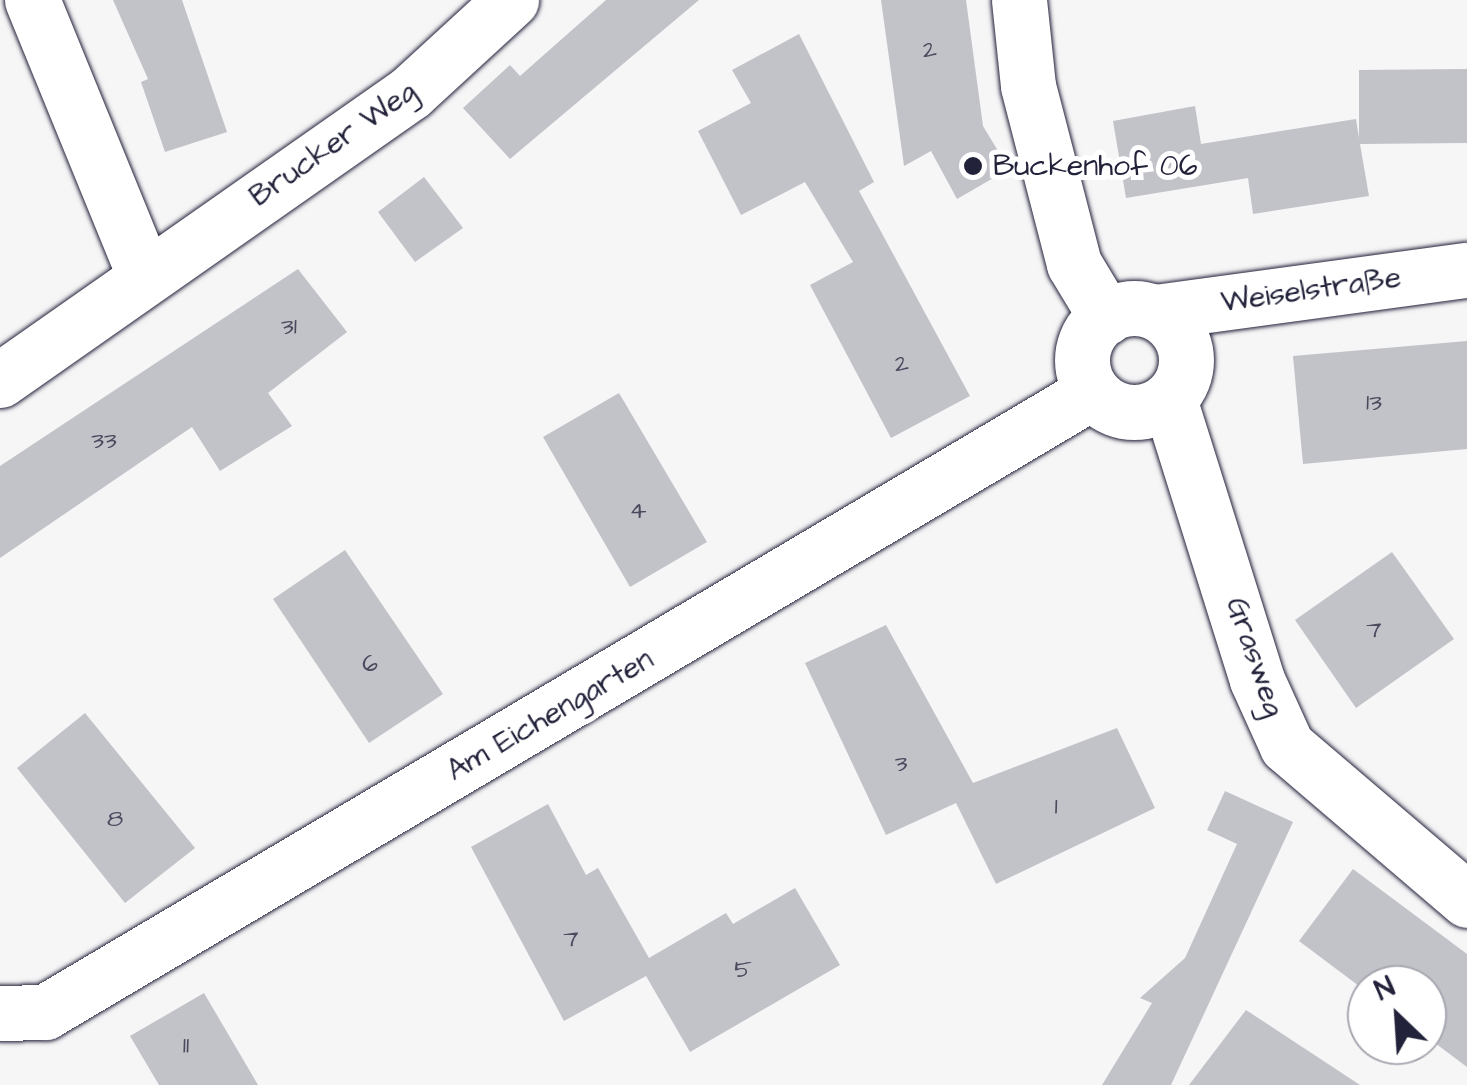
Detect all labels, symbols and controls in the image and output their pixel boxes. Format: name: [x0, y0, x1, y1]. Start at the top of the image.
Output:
house number: 2: [923, 35, 937, 65]
street label: Brucker Weg: [243, 73, 423, 215]
place label: Buckenhof 06: [993, 148, 1197, 184]
marker: Buckenhof 06: [962, 155, 984, 177]
street label: Weiselstraße: [1219, 260, 1403, 320]
house number: 31: [281, 312, 297, 342]
house number: 2: [895, 349, 909, 379]
house number: 13: [1366, 388, 1382, 418]
house number: 33: [91, 426, 117, 456]
house number: 4: [629, 496, 647, 526]
street label: Grasweg: [1218, 593, 1292, 721]
house number: 7: [1366, 615, 1382, 645]
street label: Am Eichengarten: [440, 641, 660, 789]
house number: 6: [362, 649, 378, 679]
house number: 3: [895, 749, 907, 779]
house number: 1: [1054, 792, 1058, 822]
house number: 8: [107, 804, 123, 834]
house number: 7: [563, 924, 579, 954]
house number: 5: [734, 955, 752, 985]
north arrow: [1347, 965, 1447, 1065]
text: N: [1369, 968, 1401, 1011]
house number: 11: [183, 1031, 189, 1061]

